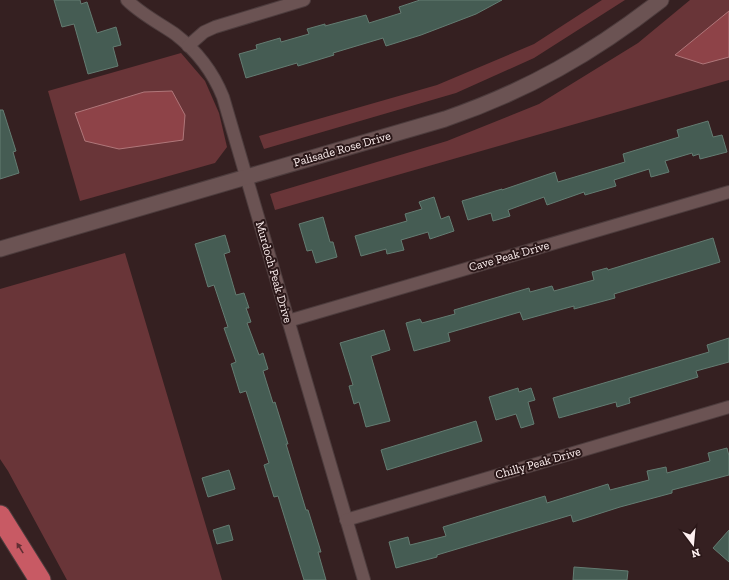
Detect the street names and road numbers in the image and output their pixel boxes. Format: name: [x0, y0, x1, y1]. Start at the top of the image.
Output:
street label: Palisade Rose Drive: [292, 128, 393, 170]
street label: Murdoch Peak Drive: [253, 220, 295, 325]
street label: Cave Peak Drive: [467, 238, 551, 274]
street label: Chilly Peak Drive: [494, 444, 583, 482]

